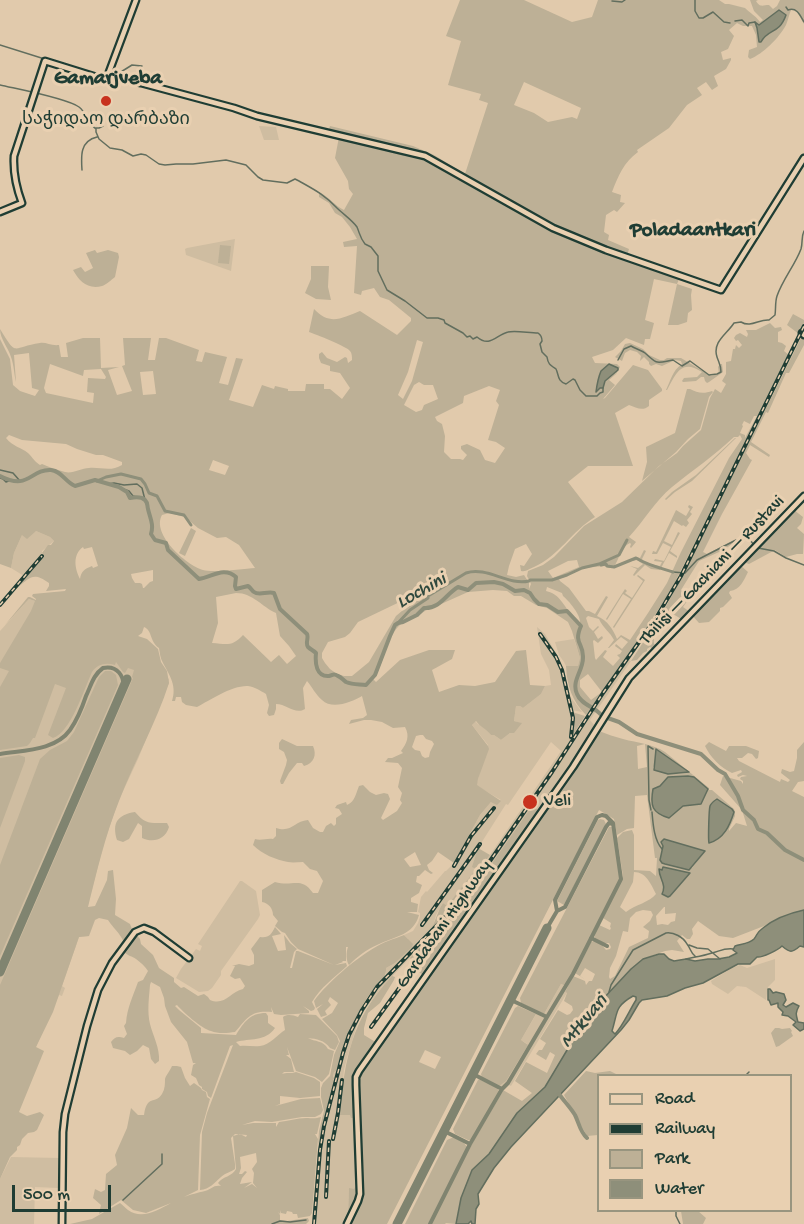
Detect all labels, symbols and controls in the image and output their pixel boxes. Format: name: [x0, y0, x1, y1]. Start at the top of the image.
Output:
district label: Gamarjveba: [54, 67, 162, 93]
marker: საჭიდაო დარბაზი: [99, 94, 113, 108]
place label: საჭიდაო დარბაზი: [22, 110, 190, 132]
district label: Poladaantkari: [630, 219, 756, 245]
street label: Tbilisi — Gachiani — Rustavi: [636, 492, 790, 650]
water label: Lochini: [393, 569, 451, 615]
place label: Veli: [544, 791, 571, 813]
marker: Veli: [521, 793, 539, 811]
street label: Gardabani Highway: [393, 857, 497, 993]
water label: Mtkvari: [556, 990, 614, 1054]
legend: [597, 1074, 792, 1212]
text: Road: [655, 1089, 694, 1110]
text: Railway: [655, 1119, 715, 1140]
text: Park: [655, 1149, 689, 1170]
scale bar: [15, 1173, 114, 1211]
text: Water: [655, 1179, 703, 1200]
text: 500 m: [23, 1185, 70, 1206]

